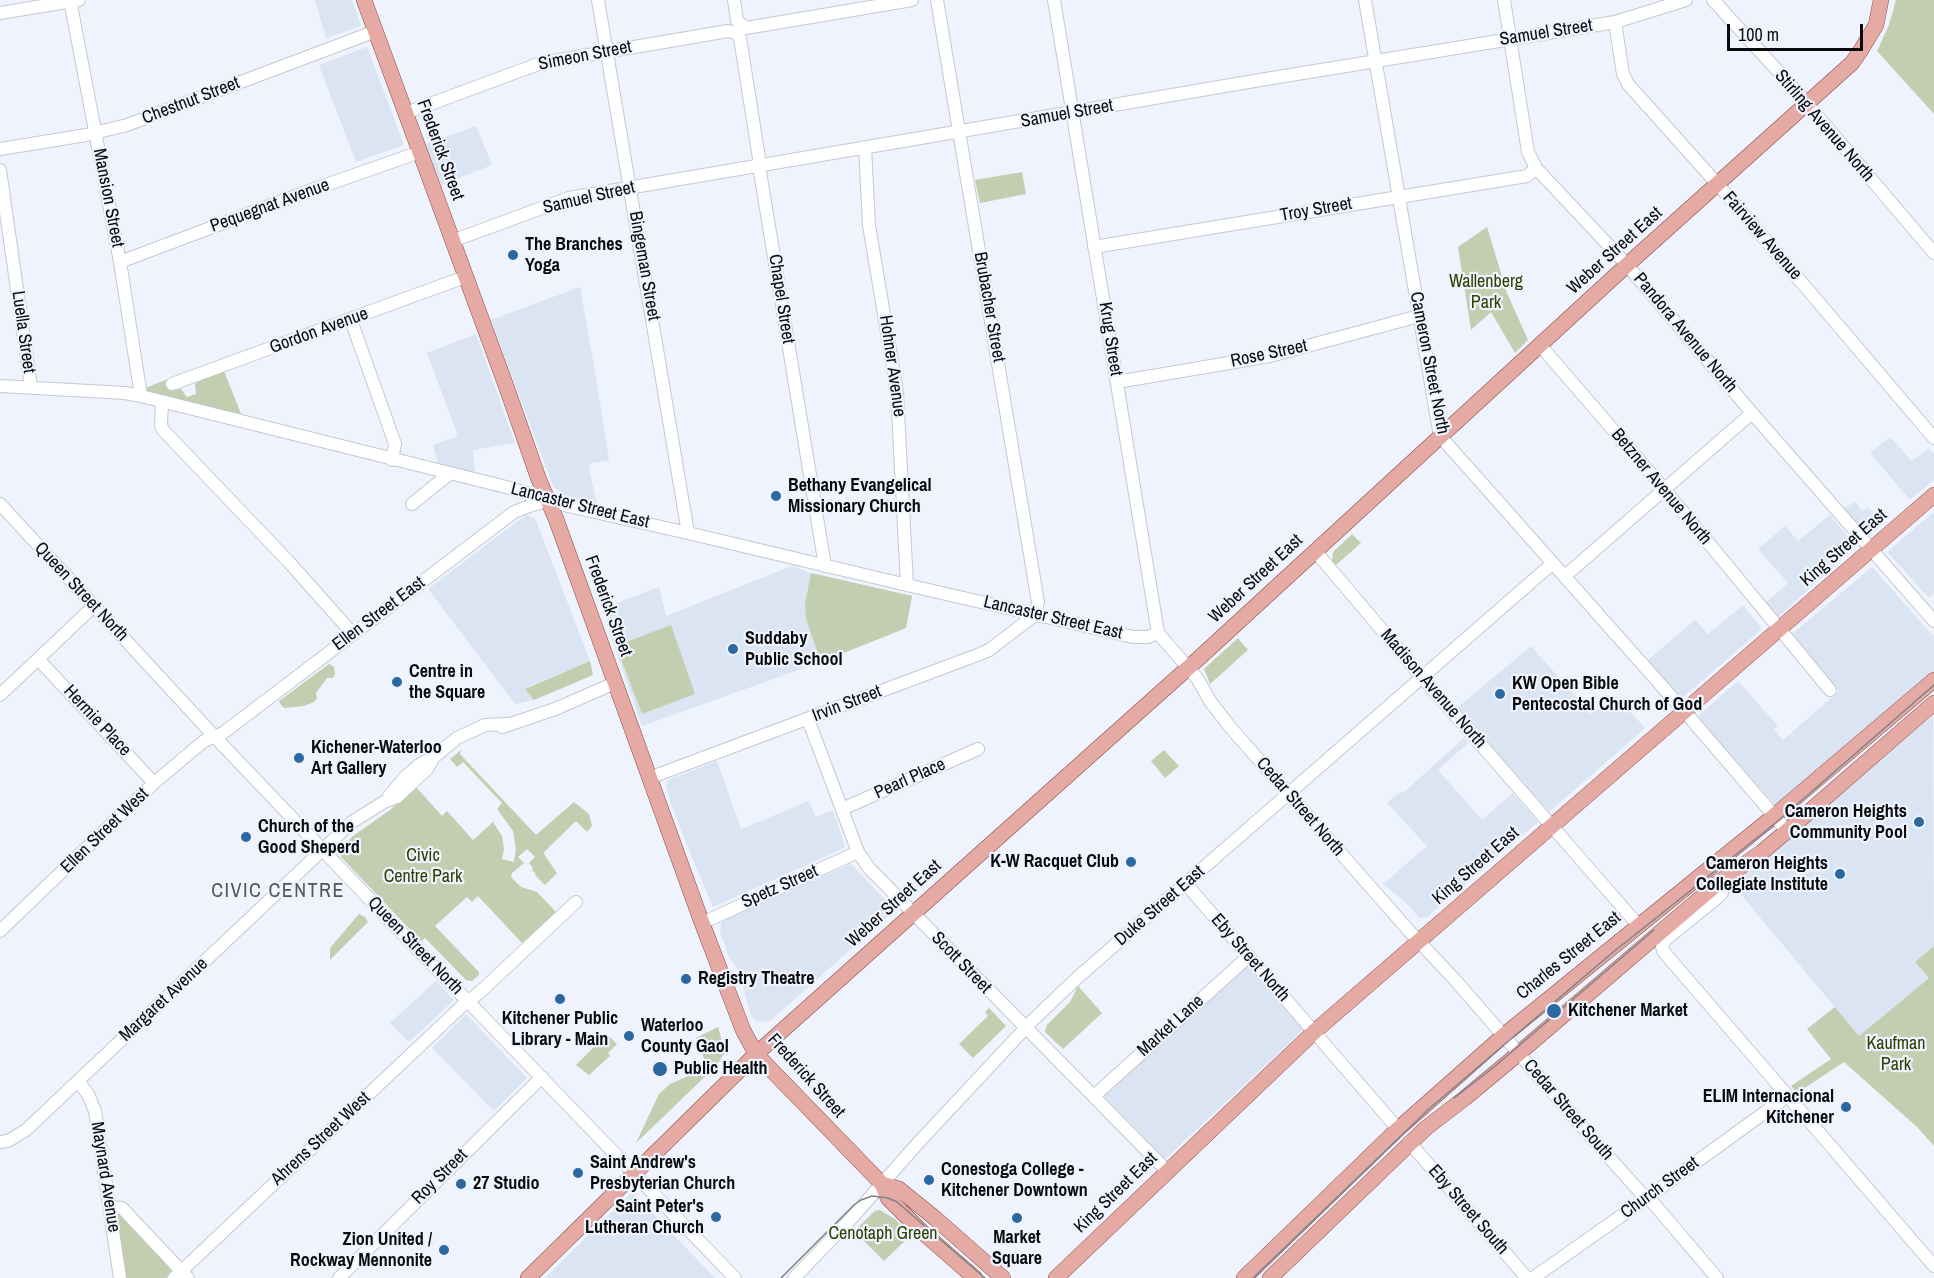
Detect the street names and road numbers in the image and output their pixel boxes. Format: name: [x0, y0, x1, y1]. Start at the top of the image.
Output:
street label: Samuel Street: [1498, 15, 1594, 51]
street label: Simeon Street: [537, 36, 633, 76]
street label: Stirling Avenue North: [1770, 66, 1878, 186]
street label: Chestnut Street: [139, 73, 243, 129]
street label: Samuel Street: [1019, 95, 1115, 133]
street label: Frederick Street: [412, 97, 468, 203]
street label: Mansion Street: [88, 147, 128, 249]
street label: Pequegnat Avenue: [207, 174, 333, 238]
street label: Samuel Street: [541, 177, 637, 219]
street label: Fairview Avenue: [1718, 187, 1806, 285]
street label: Troy Street: [1278, 193, 1354, 227]
street label: Weber Street East: [1563, 203, 1667, 299]
street label: Bingeman Street: [624, 210, 664, 322]
street label: Brubacher Street: [969, 250, 1009, 364]
street label: Chapel Street: [763, 253, 799, 345]
street label: Pandora Avenue North: [1629, 269, 1741, 397]
street label: Luella Street: [7, 289, 39, 375]
street label: Cameron Street North: [1405, 290, 1453, 436]
street label: Krug Street: [1093, 300, 1127, 378]
street label: Gordon Avenue: [267, 303, 371, 359]
street label: Hohner Avenue: [874, 314, 910, 418]
street label: Rose Street: [1229, 335, 1309, 373]
street label: Betzner Avenue North: [1606, 425, 1716, 549]
street label: Lancaster Street East: [509, 478, 651, 534]
street label: King Street East: [1796, 505, 1892, 591]
street label: Weber Street East: [1205, 530, 1307, 628]
street label: Queen Street North: [29, 538, 133, 646]
street label: Frederick Street: [580, 553, 636, 659]
street label: Ellen Street East: [329, 572, 429, 656]
street label: Lancaster Street East: [981, 592, 1125, 644]
street label: Madison Avenue North: [1375, 625, 1491, 753]
street label: Hermie Place: [59, 681, 135, 761]
street label: Irvin Street: [809, 681, 885, 727]
street label: Cedar Street North: [1251, 753, 1349, 861]
street label: Pearl Place: [871, 754, 949, 804]
street label: Ellen Street West: [57, 784, 153, 878]
street label: King Street East: [1428, 823, 1524, 909]
street label: Weber Street East: [842, 856, 946, 952]
street label: Spetz Street: [739, 861, 821, 913]
street label: Duke Street East: [1111, 861, 1209, 951]
street label: Queen Street North: [363, 892, 467, 1000]
street label: Charles Street East: [1512, 907, 1626, 1005]
street label: Eby Street North: [1206, 910, 1294, 1006]
street label: Scott Street: [926, 928, 996, 998]
street label: Margaret Avenue: [115, 954, 213, 1046]
street label: Market Lane: [1133, 991, 1209, 1061]
street label: Frederick Street: [763, 1029, 849, 1123]
street label: Cedar Street South: [1518, 1055, 1618, 1165]
street label: Ahrens Street West: [267, 1088, 375, 1190]
street label: Maynard Avenue: [86, 1120, 124, 1234]
street label: Roy Street: [408, 1145, 472, 1209]
street label: King Street East: [1070, 1148, 1162, 1238]
street label: Church Street: [1617, 1153, 1703, 1223]
street label: Eby Street South: [1423, 1161, 1513, 1259]

